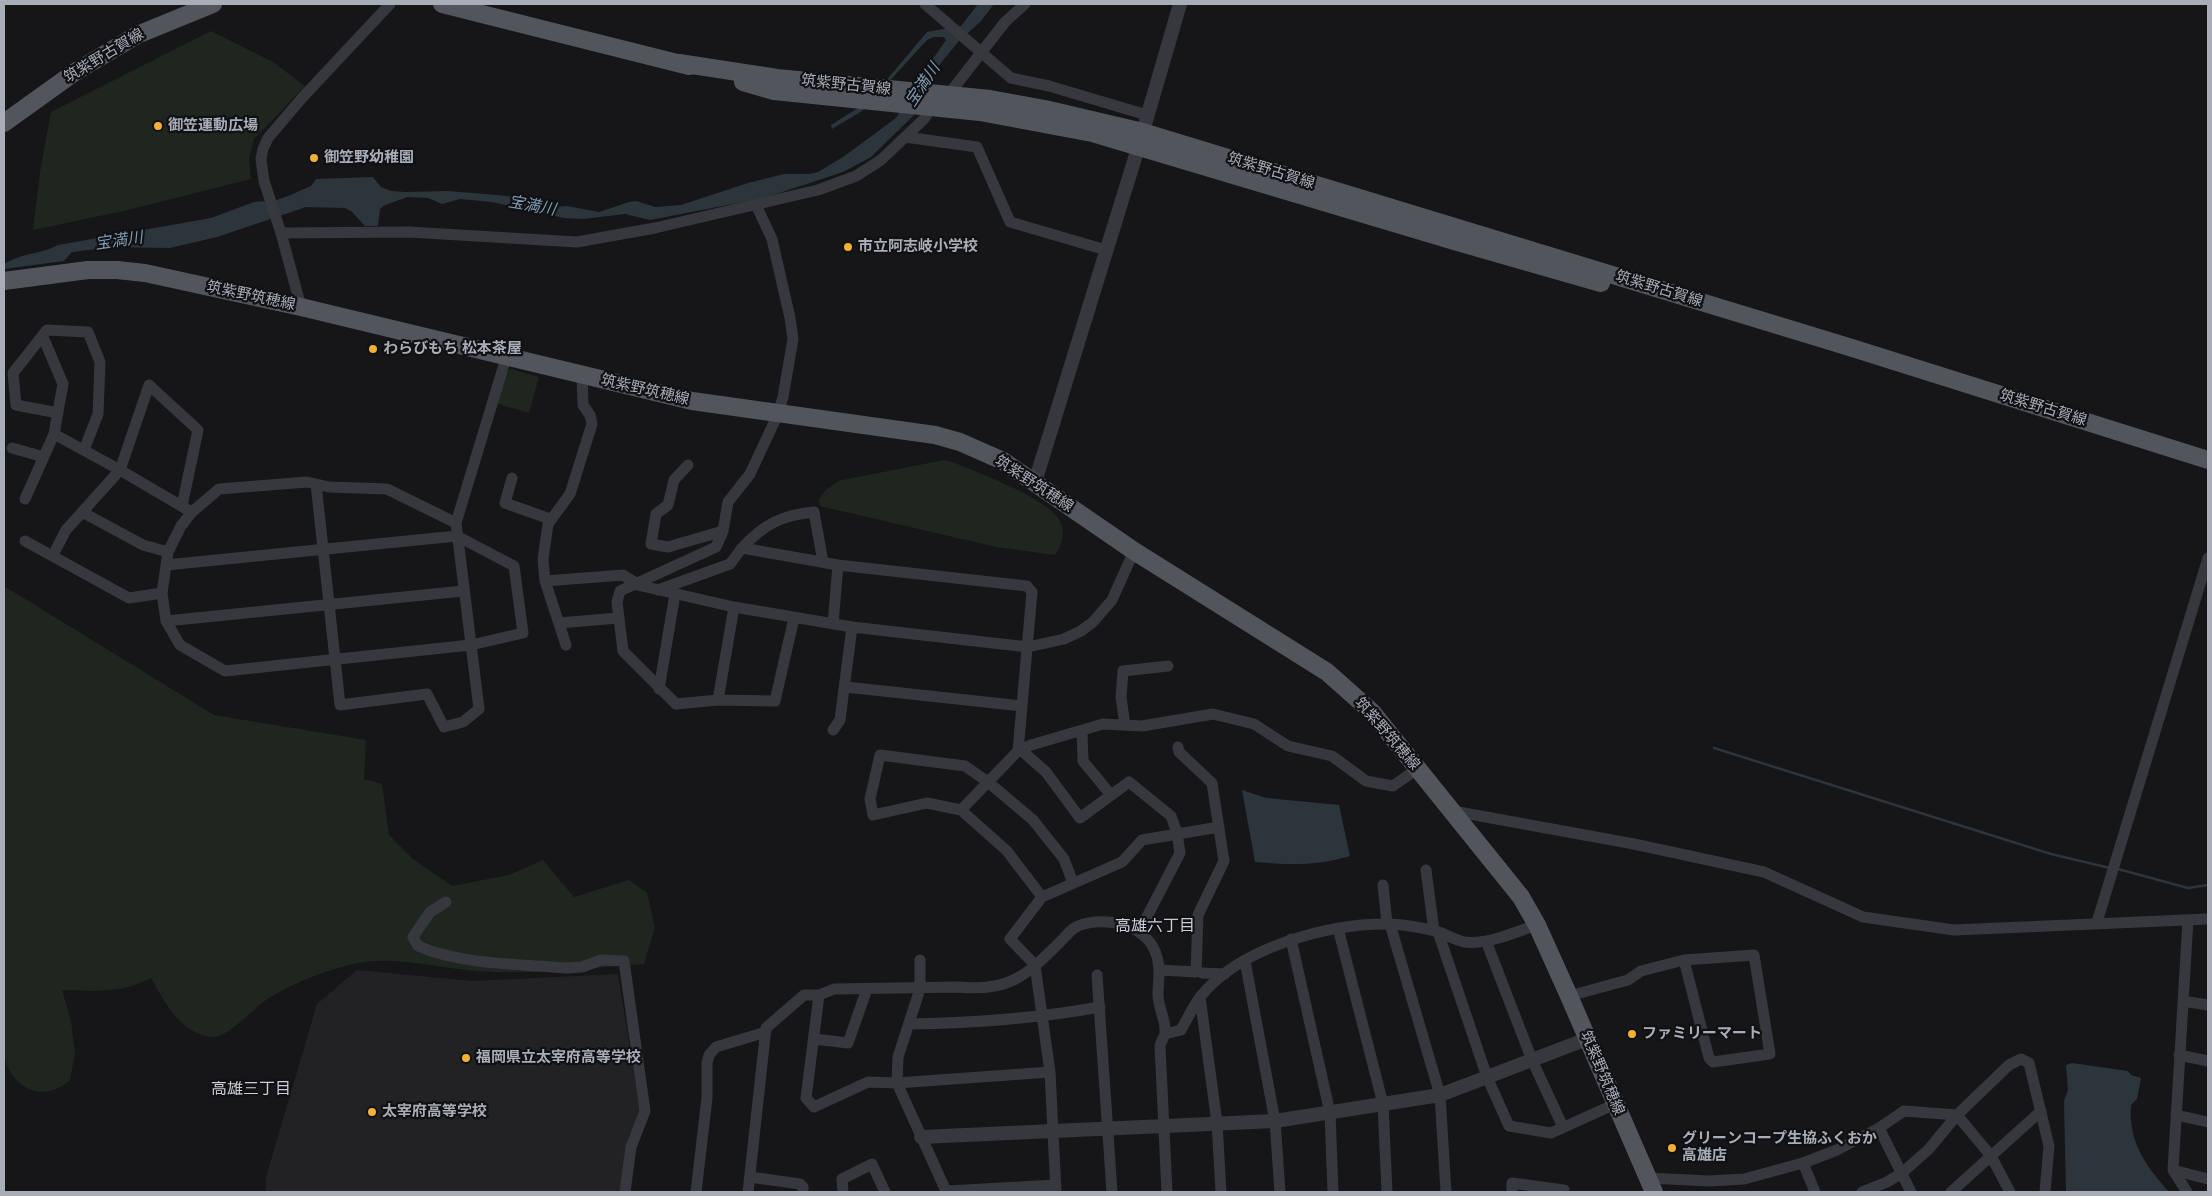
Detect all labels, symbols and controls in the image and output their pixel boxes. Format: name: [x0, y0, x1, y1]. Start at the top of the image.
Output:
street label: 筑紫野古賀線: [61, 25, 147, 87]
water label: 宝満川: [902, 60, 944, 110]
street label: 筑紫野古賀線: [800, 71, 892, 99]
place label: 御笠運動広場: [168, 117, 258, 135]
marker: 御笠運動広場: [152, 120, 164, 132]
place label: 御笠野幼稚園: [324, 149, 414, 167]
street label: 筑紫野古賀線: [1225, 149, 1317, 193]
marker: 御笠野幼稚園: [308, 152, 320, 164]
water label: 宝満川: [507, 192, 557, 220]
water label: 宝満川: [94, 228, 144, 254]
place label: 市立阿志岐小学校: [858, 238, 978, 256]
marker: 市立阿志岐小学校: [842, 241, 854, 253]
street label: 筑紫野古賀線: [1613, 267, 1705, 311]
street label: 筑紫野筑穂線: [205, 278, 297, 314]
place label: わらびもち 松本茶屋: [383, 340, 522, 358]
marker: わらびもち 松本茶屋: [367, 343, 379, 355]
street label: 筑紫野筑穂線: [599, 371, 691, 409]
street label: 筑紫野古賀線: [1997, 386, 2089, 430]
street label: 筑紫野筑穂線: [991, 452, 1077, 516]
street label: 筑紫野筑穂線: [1351, 694, 1423, 774]
district label: 高雄六丁目: [1115, 916, 1195, 936]
place label: ファミリーマート: [1642, 1025, 1762, 1043]
street label: 筑紫野筑穂線: [1576, 1028, 1628, 1118]
marker: ファミリーマート: [1626, 1028, 1638, 1040]
place label: 福岡県立太宰府高等学校: [476, 1049, 641, 1067]
marker: 福岡県立太宰府高等学校: [460, 1052, 472, 1064]
district label: 高雄三丁目: [211, 1079, 291, 1099]
place label: 太宰府高等学校: [382, 1103, 487, 1121]
marker: 太宰府高等学校: [366, 1106, 378, 1118]
place label: グリーンコープ生協ふくおか 高雄店: [1682, 1130, 1877, 1165]
marker: グリーンコープ生協ふくおか 高雄店: [1666, 1142, 1678, 1154]

